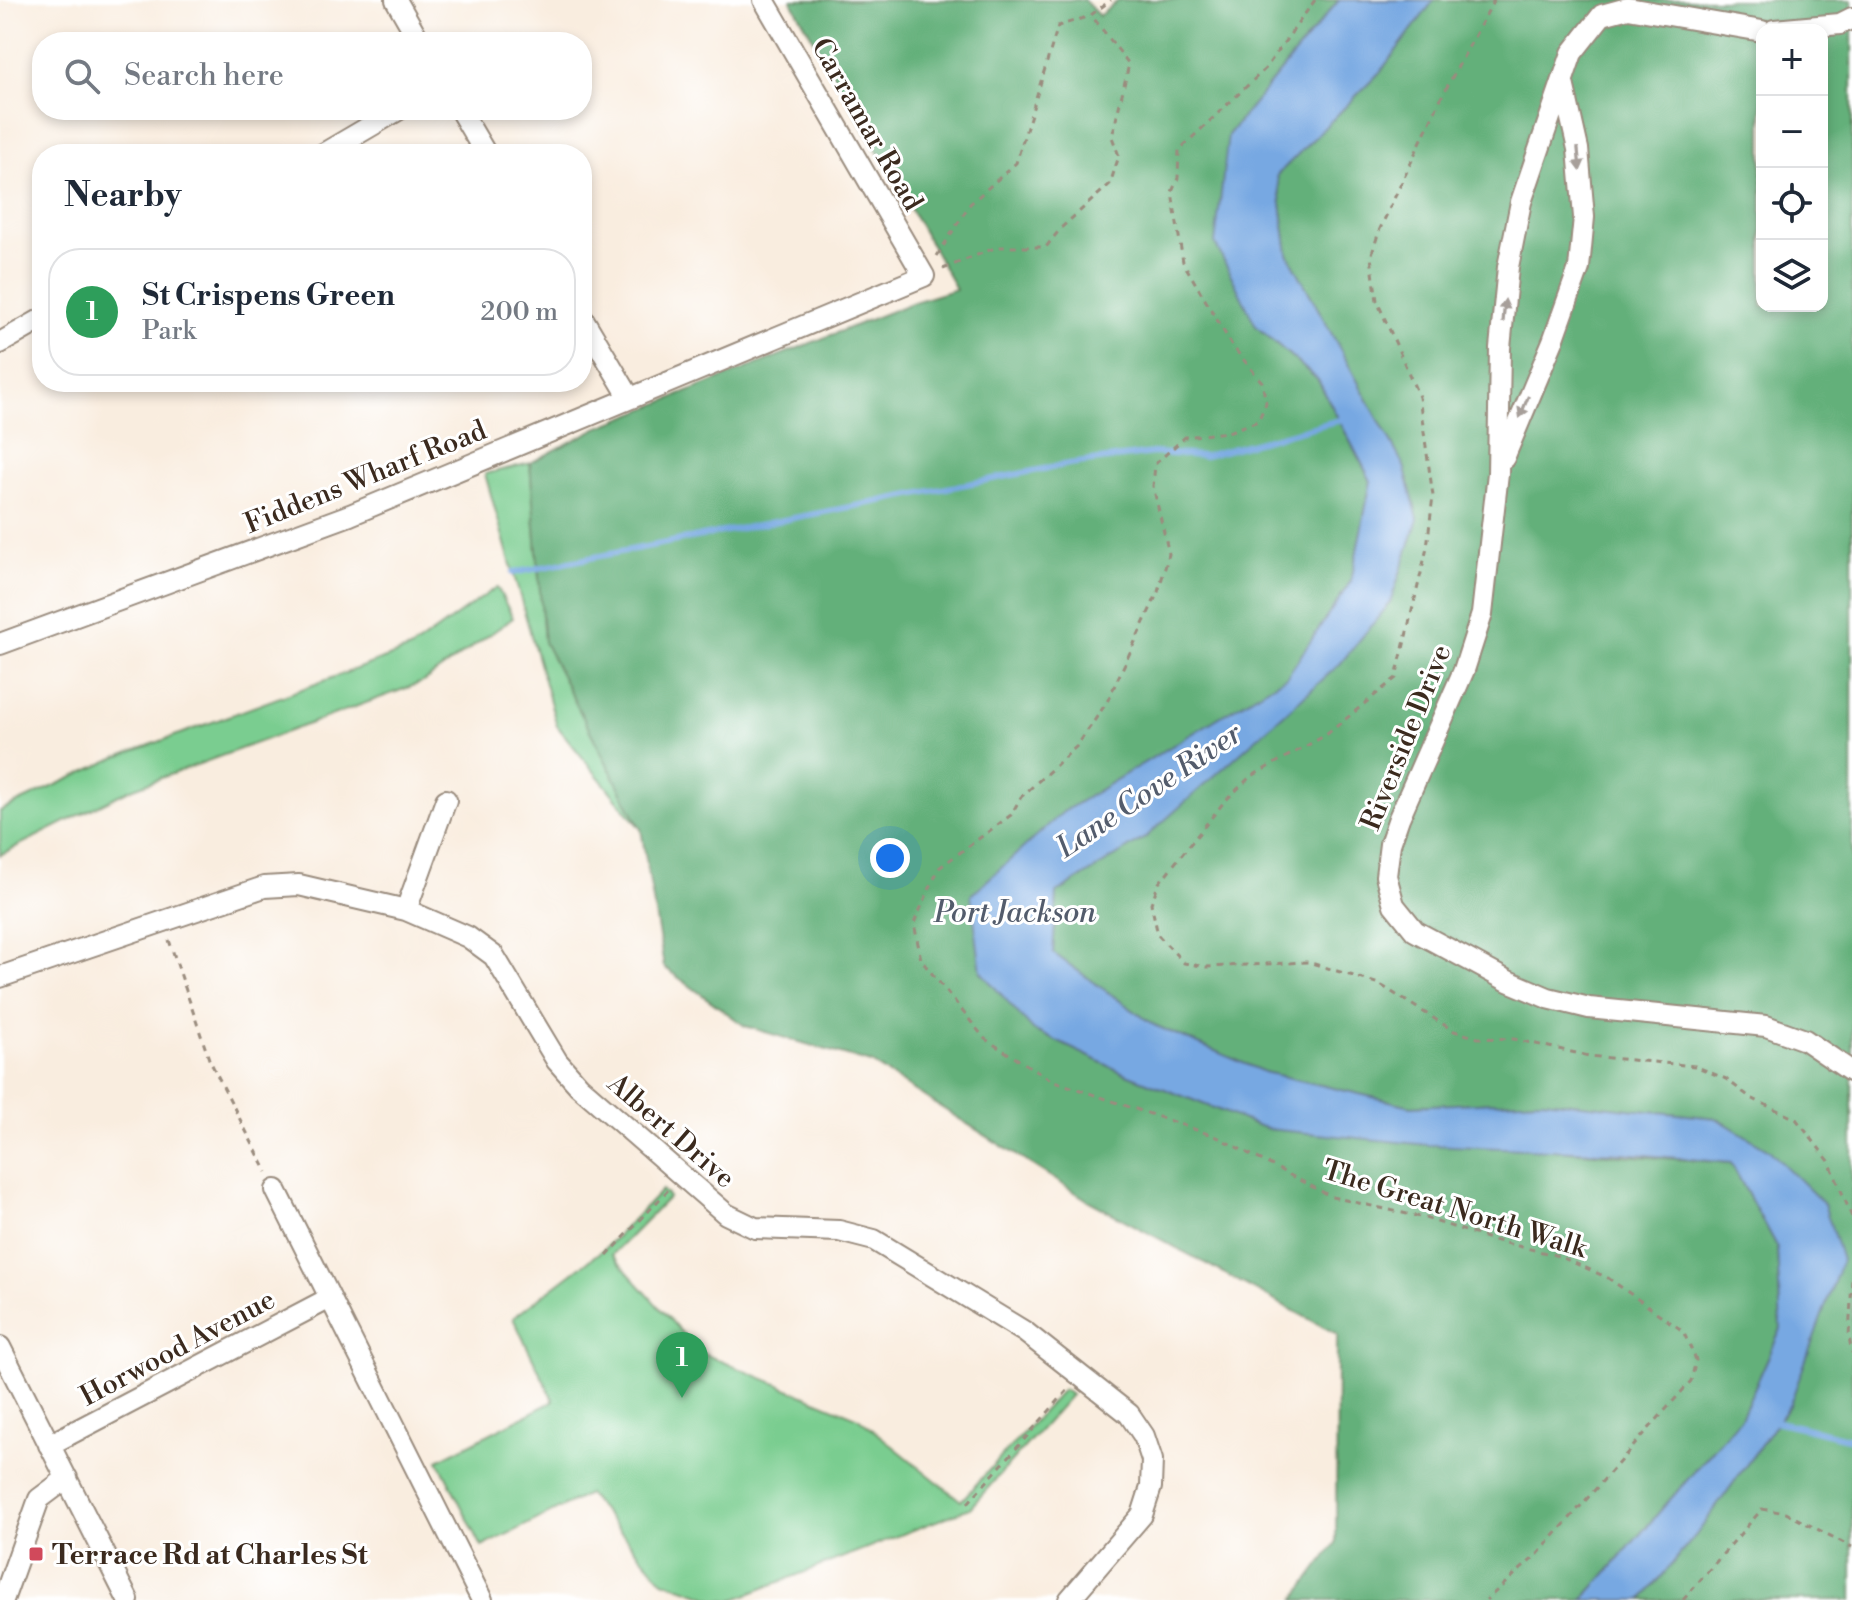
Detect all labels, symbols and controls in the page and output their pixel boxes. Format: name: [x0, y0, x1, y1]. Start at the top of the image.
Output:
map controls: [1756, 24, 1828, 312]
button: +: [1756, 24, 1828, 96]
search box: [32, 32, 592, 120]
street label: Carramar Road: [803, 32, 930, 217]
icon: search: [60, 54, 104, 98]
text: Search here: [124, 57, 284, 95]
button: −: [1756, 96, 1828, 168]
one-way arrow: [1573, 147, 1586, 172]
button: locate: [1756, 168, 1828, 240]
text: Nearby: [64, 175, 182, 217]
button: layers: [1756, 240, 1828, 312]
text: St Crispens Green: [142, 277, 395, 315]
text: 1: [86, 296, 98, 328]
text: 200 m: [481, 296, 558, 328]
one-way arrow: [1497, 298, 1510, 323]
text: Park: [142, 315, 196, 347]
one-way arrow: [1517, 395, 1530, 419]
street label: Fiddens Wharf Road: [239, 413, 492, 542]
street label: Riverside Drive: [1353, 640, 1460, 835]
water label: Lane Cove River: [1049, 714, 1250, 867]
your location: [870, 838, 910, 878]
water label: Port Jackson: [933, 894, 1096, 932]
street label: Albert Drive: [599, 1066, 742, 1196]
street label: The Great North Walk: [1318, 1153, 1592, 1267]
street label: Horwood Avenue: [74, 1282, 281, 1414]
pin: 1: [656, 1332, 708, 1398]
place label: Terrace Rd at Charles St: [52, 1538, 369, 1573]
marker: Terrace Rd at Charles St: [27, 1545, 45, 1563]

